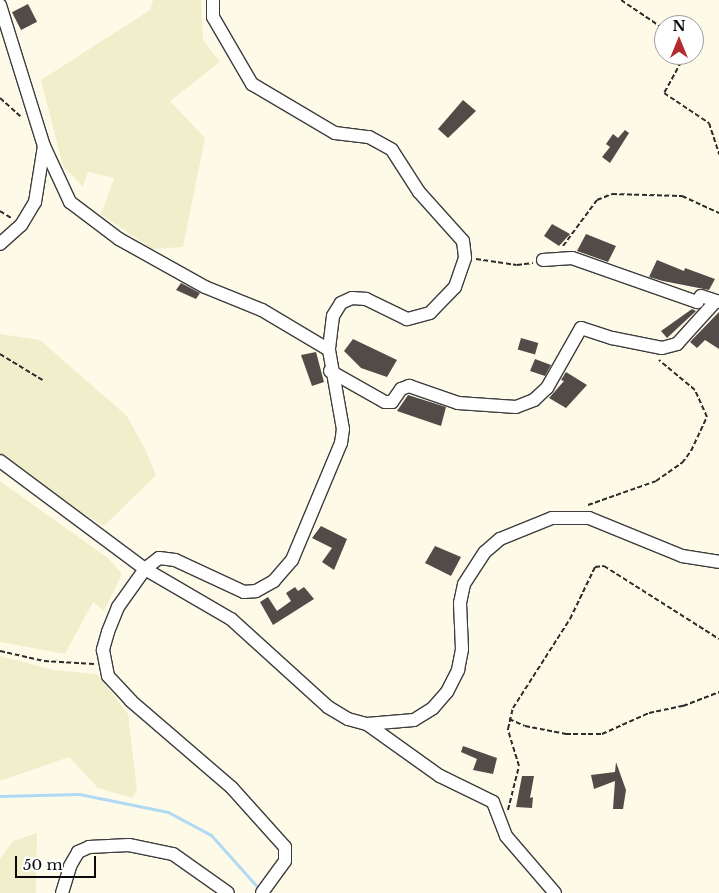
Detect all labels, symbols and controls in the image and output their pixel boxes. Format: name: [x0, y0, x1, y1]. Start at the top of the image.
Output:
north arrow: [654, 15, 704, 65]
text: N: [672, 17, 686, 35]
scale bar: [18, 846, 99, 878]
text: 50 m: [23, 855, 63, 874]

